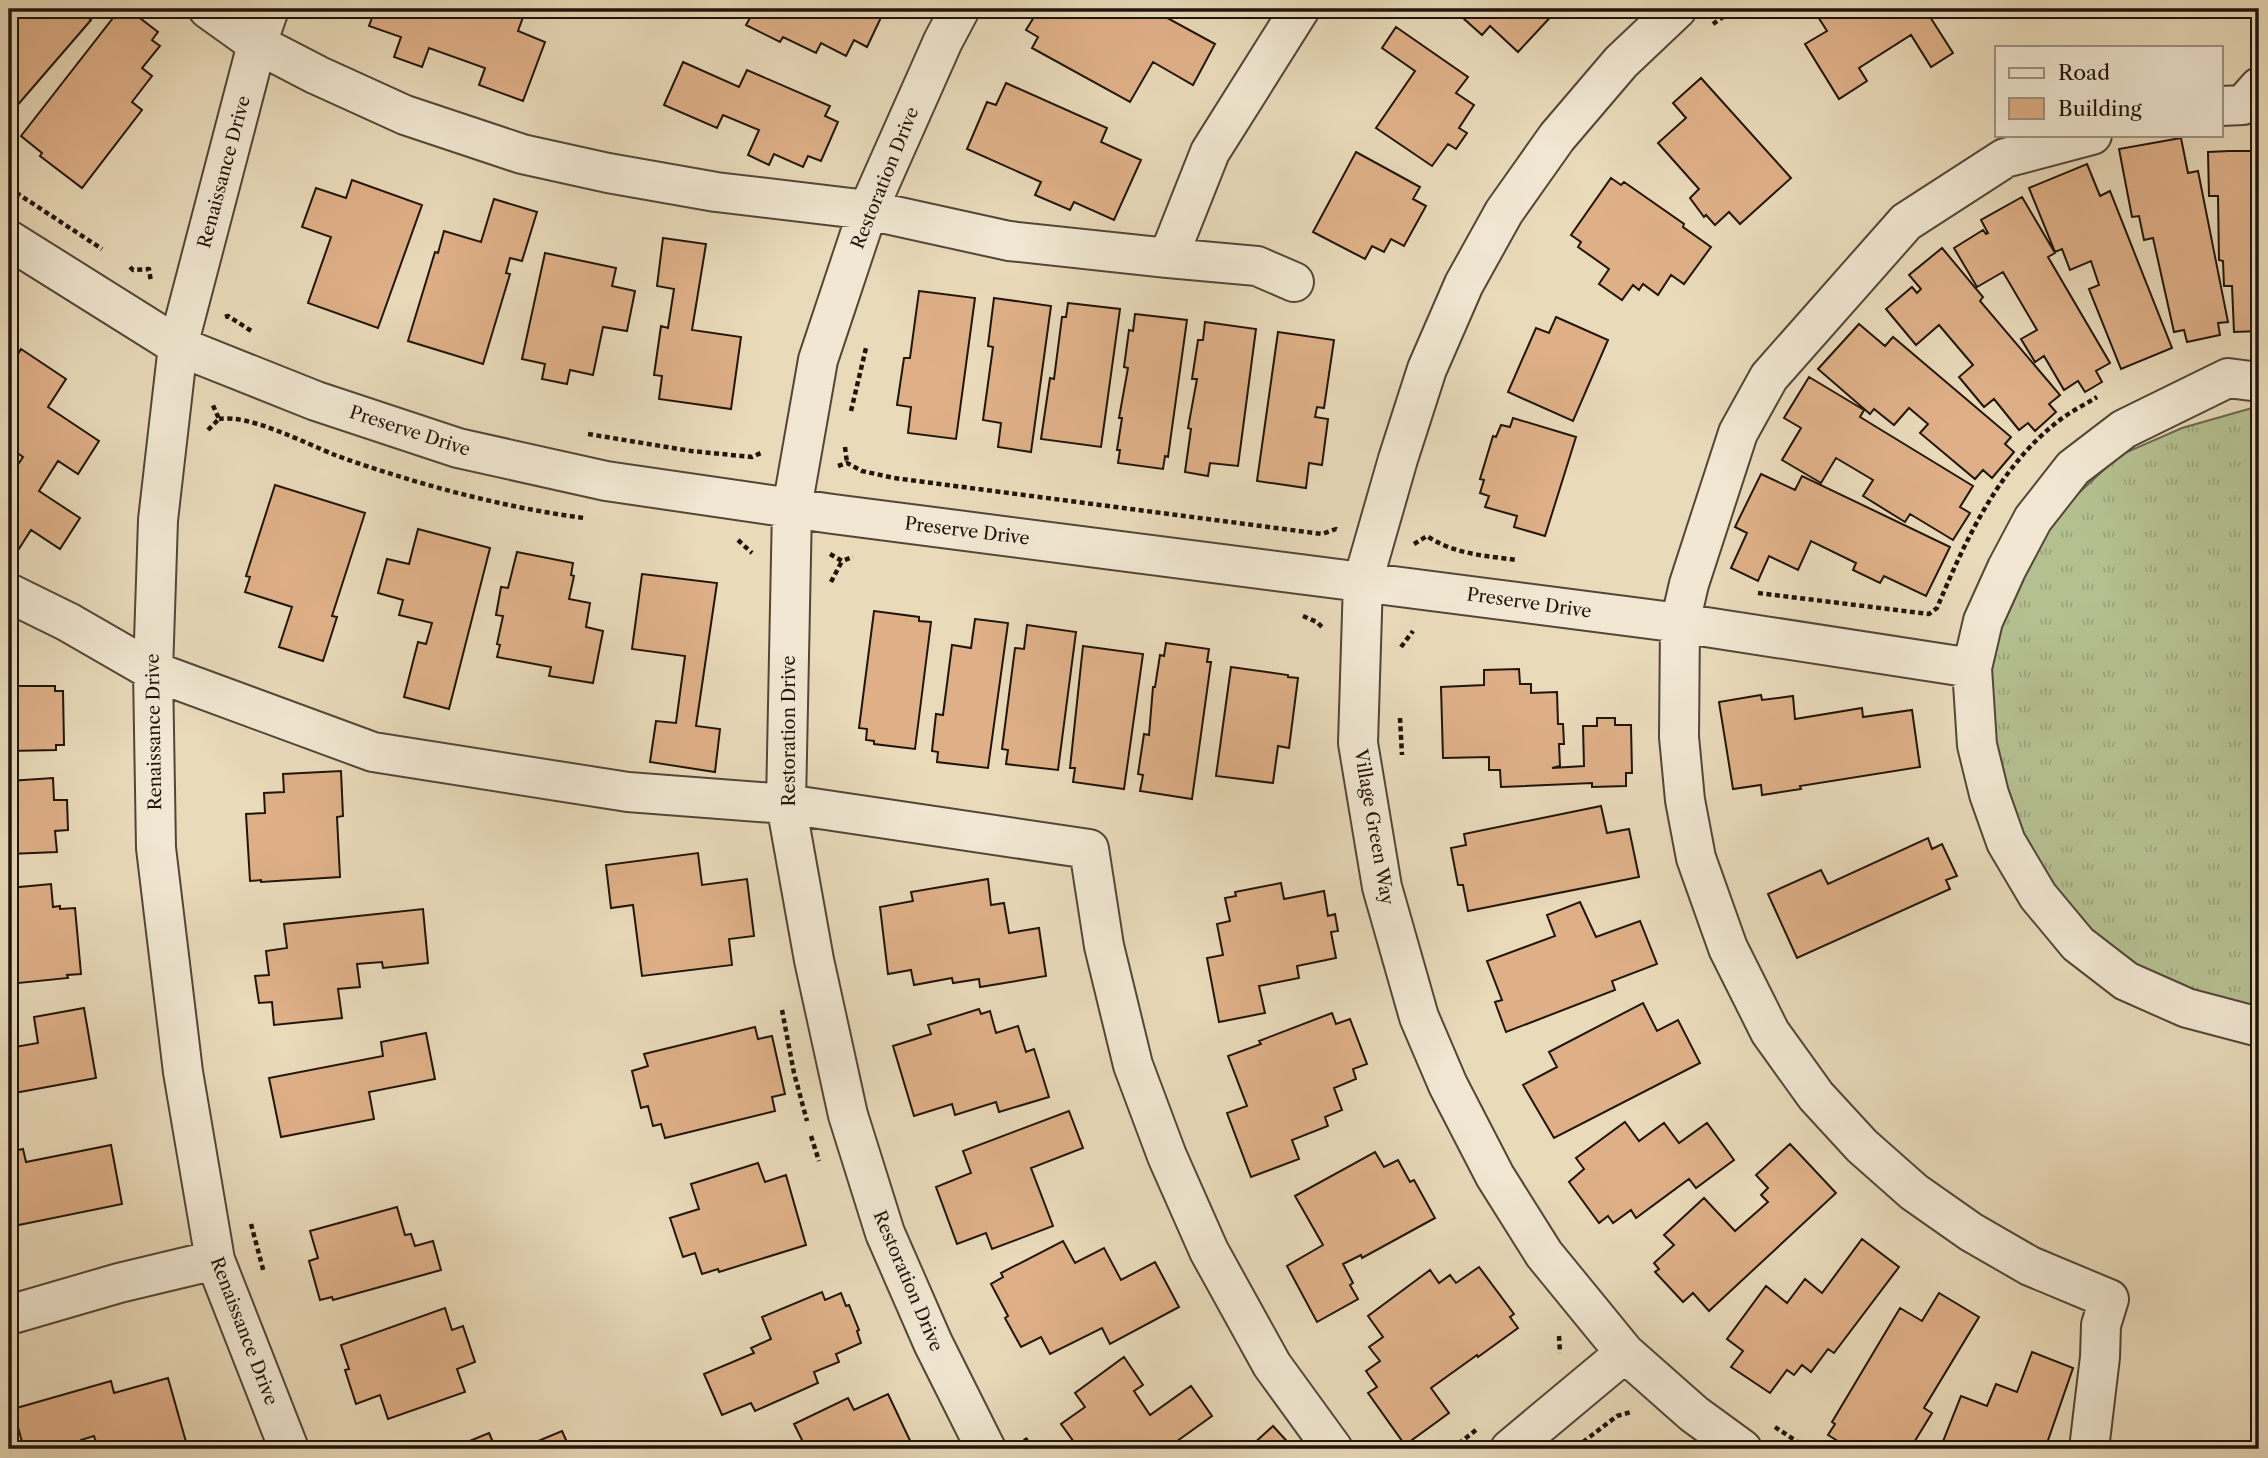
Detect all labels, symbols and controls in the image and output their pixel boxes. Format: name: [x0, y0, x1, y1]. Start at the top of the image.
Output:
legend: [1995, 46, 2222, 136]
text: Road: [2058, 60, 2110, 85]
street label: Renaissance Drive: [193, 93, 255, 251]
text: Building: [2058, 96, 2143, 121]
street label: Restoration Drive: [847, 104, 923, 252]
street label: Preserve Drive: [347, 401, 473, 461]
street label: Preserve Drive: [903, 512, 1031, 550]
street label: Preserve Drive: [1465, 583, 1593, 623]
street label: Renaissance Drive: [142, 653, 166, 811]
street label: Restoration Drive: [778, 656, 800, 807]
street label: Village Green Way: [1349, 747, 1399, 907]
street label: Restoration Drive: [868, 1207, 948, 1355]
street label: Renaissance Drive: [206, 1254, 282, 1408]

